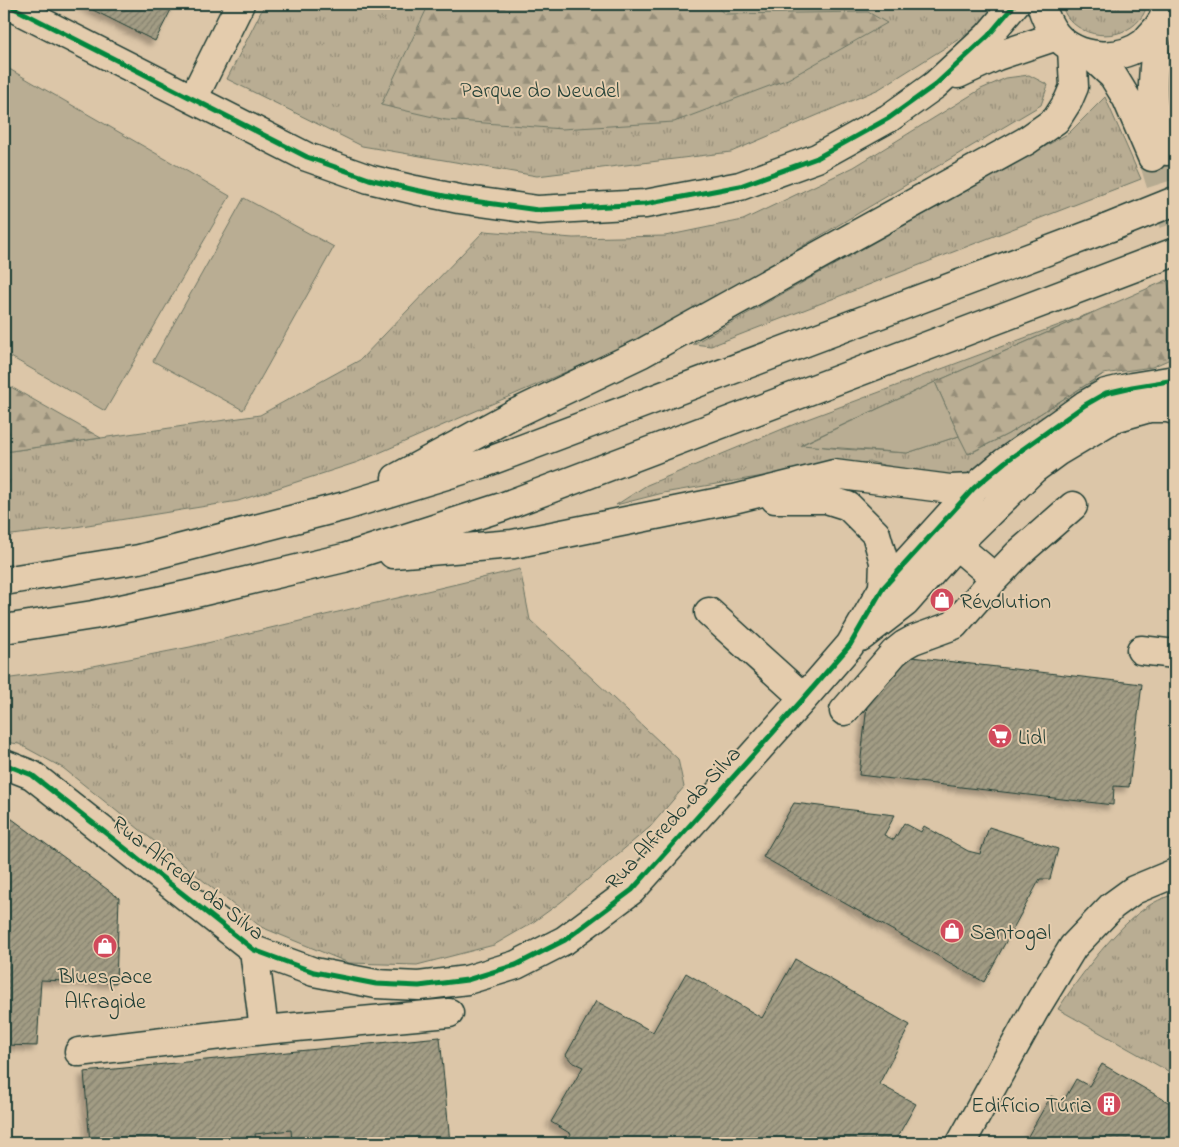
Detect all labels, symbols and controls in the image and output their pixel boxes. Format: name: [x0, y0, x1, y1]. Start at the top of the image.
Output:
park label: Parque do Neudel: [460, 76, 620, 108]
shop icon: Révolution: [929, 587, 955, 613]
place label: Révolution: [960, 587, 1051, 619]
supermarket icon: Lidl: [987, 723, 1013, 749]
place label: Lidl: [1018, 723, 1046, 755]
street label: Rua Alfredo da Silva: [599, 740, 750, 898]
street label: Rua Alfredo da Silva: [104, 809, 271, 949]
shop icon: Santogal: [939, 918, 965, 944]
place label: Santogal: [970, 918, 1051, 951]
shop icon: Bluespace Alfragide: [92, 933, 118, 959]
place label: Bluespace Alfragide: [57, 962, 152, 1020]
place label: Edifício Túria: [971, 1091, 1092, 1123]
building icon: Edifício Túria: [1096, 1091, 1122, 1117]

